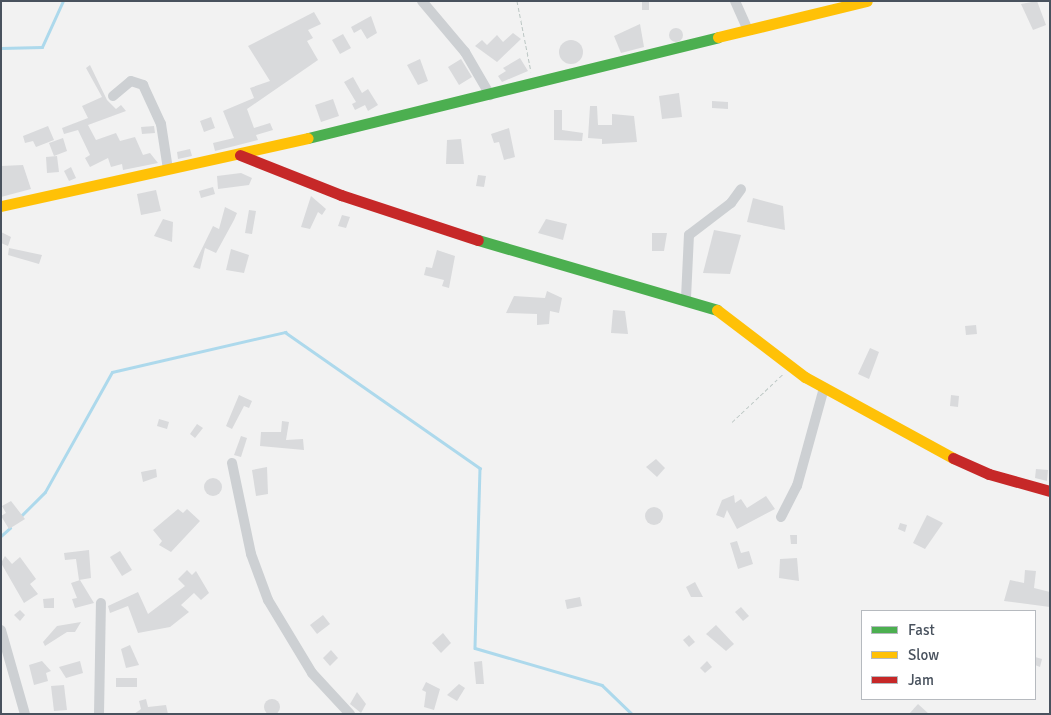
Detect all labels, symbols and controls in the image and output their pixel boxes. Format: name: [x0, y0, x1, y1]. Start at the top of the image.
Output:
legend: [861, 610, 1036, 700]
text: Fast: [908, 621, 935, 639]
text: Slow: [908, 646, 939, 664]
text: Jam: [908, 671, 934, 689]

